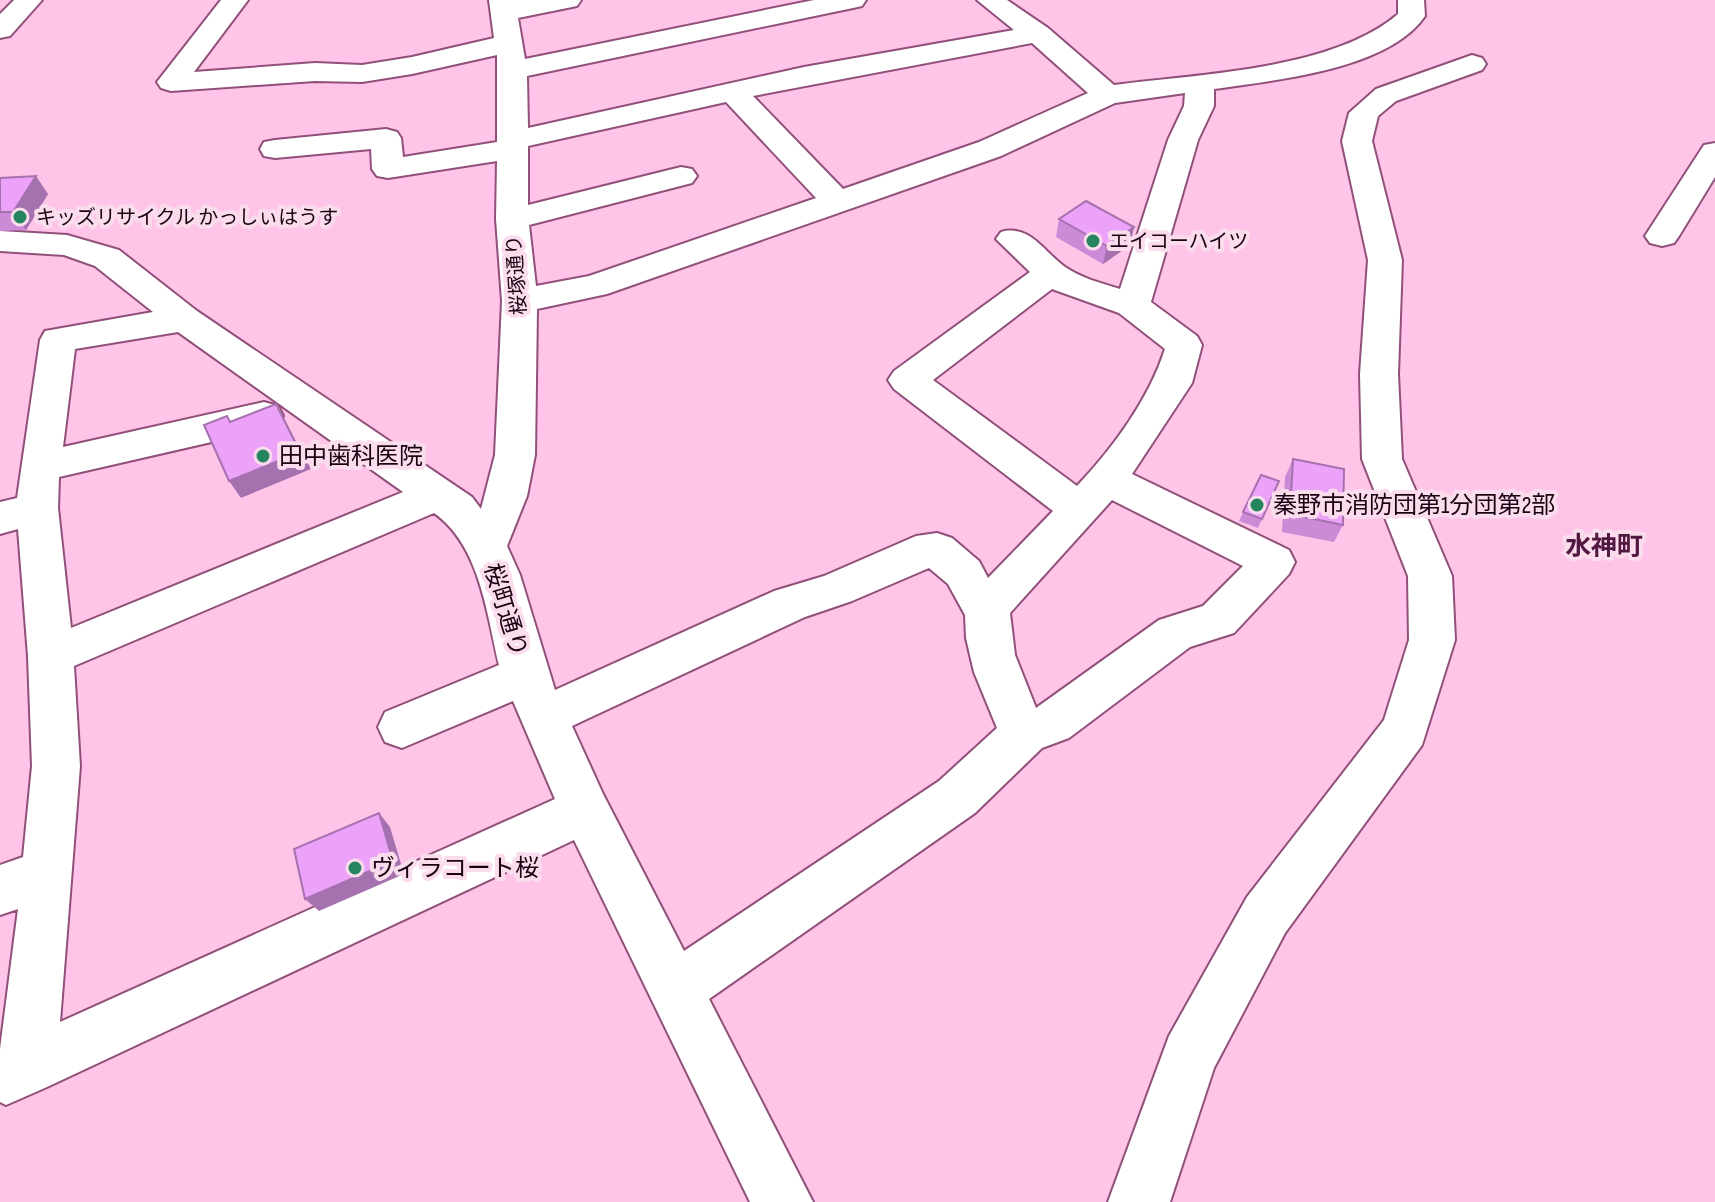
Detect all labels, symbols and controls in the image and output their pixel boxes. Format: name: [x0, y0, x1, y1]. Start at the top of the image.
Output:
place label: キッズリサイクル かっしぃはうす: [36, 206, 338, 230]
marker: キッズリサイクル かっしぃはうす: [11, 208, 29, 226]
place label: エイコーハイツ: [1109, 230, 1248, 254]
marker: エイコーハイツ: [1084, 232, 1102, 250]
street label: 桜塚通り: [502, 234, 532, 316]
place label: 田中歯科医院: [279, 442, 423, 471]
marker: 田中歯科医院: [254, 447, 272, 465]
place label: 秦野市消防団第1分団第2部: [1273, 491, 1555, 520]
marker: 秦野市消防団第1分団第2部: [1248, 496, 1266, 514]
district label: 水神町: [1565, 532, 1643, 563]
street label: 桜町通り: [478, 560, 533, 660]
place label: ヴィラコート桜: [371, 854, 539, 883]
marker: ヴィラコート桜: [346, 859, 364, 877]

